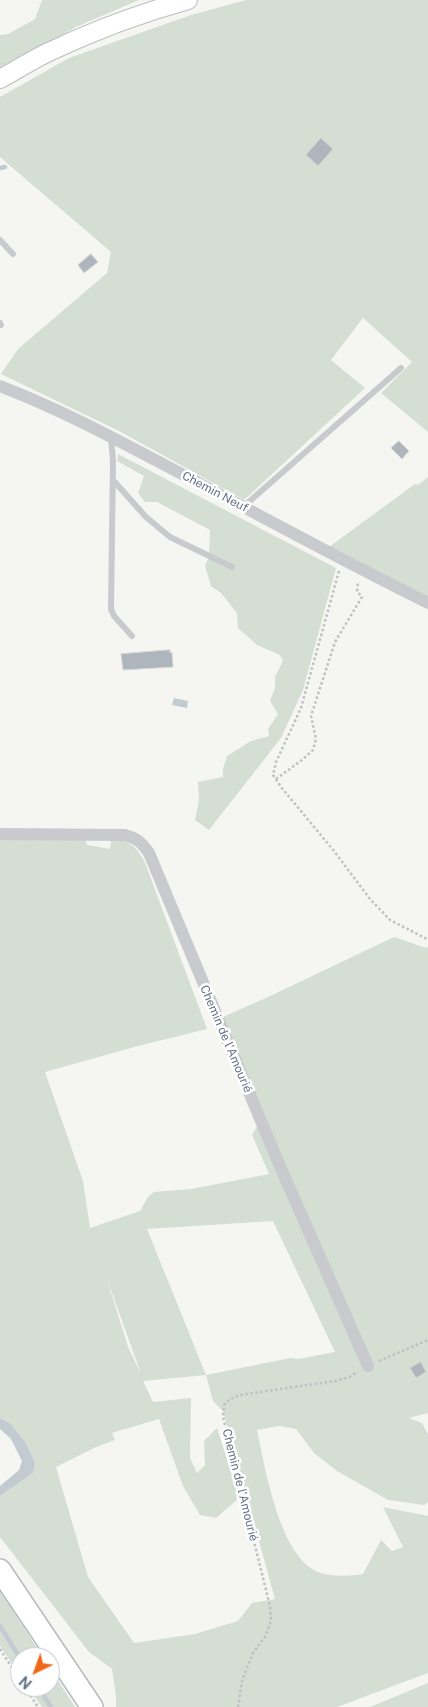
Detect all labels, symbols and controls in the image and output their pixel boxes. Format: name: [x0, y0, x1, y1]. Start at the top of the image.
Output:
street label: Chemin Neuf: [180, 469, 250, 515]
street label: Chemin de l'Amourié: [197, 983, 255, 1095]
street label: Chemin de l'Amourié: [219, 1427, 261, 1543]
north arrow: [10, 1647, 60, 1697]
text: N: [16, 1673, 35, 1692]

